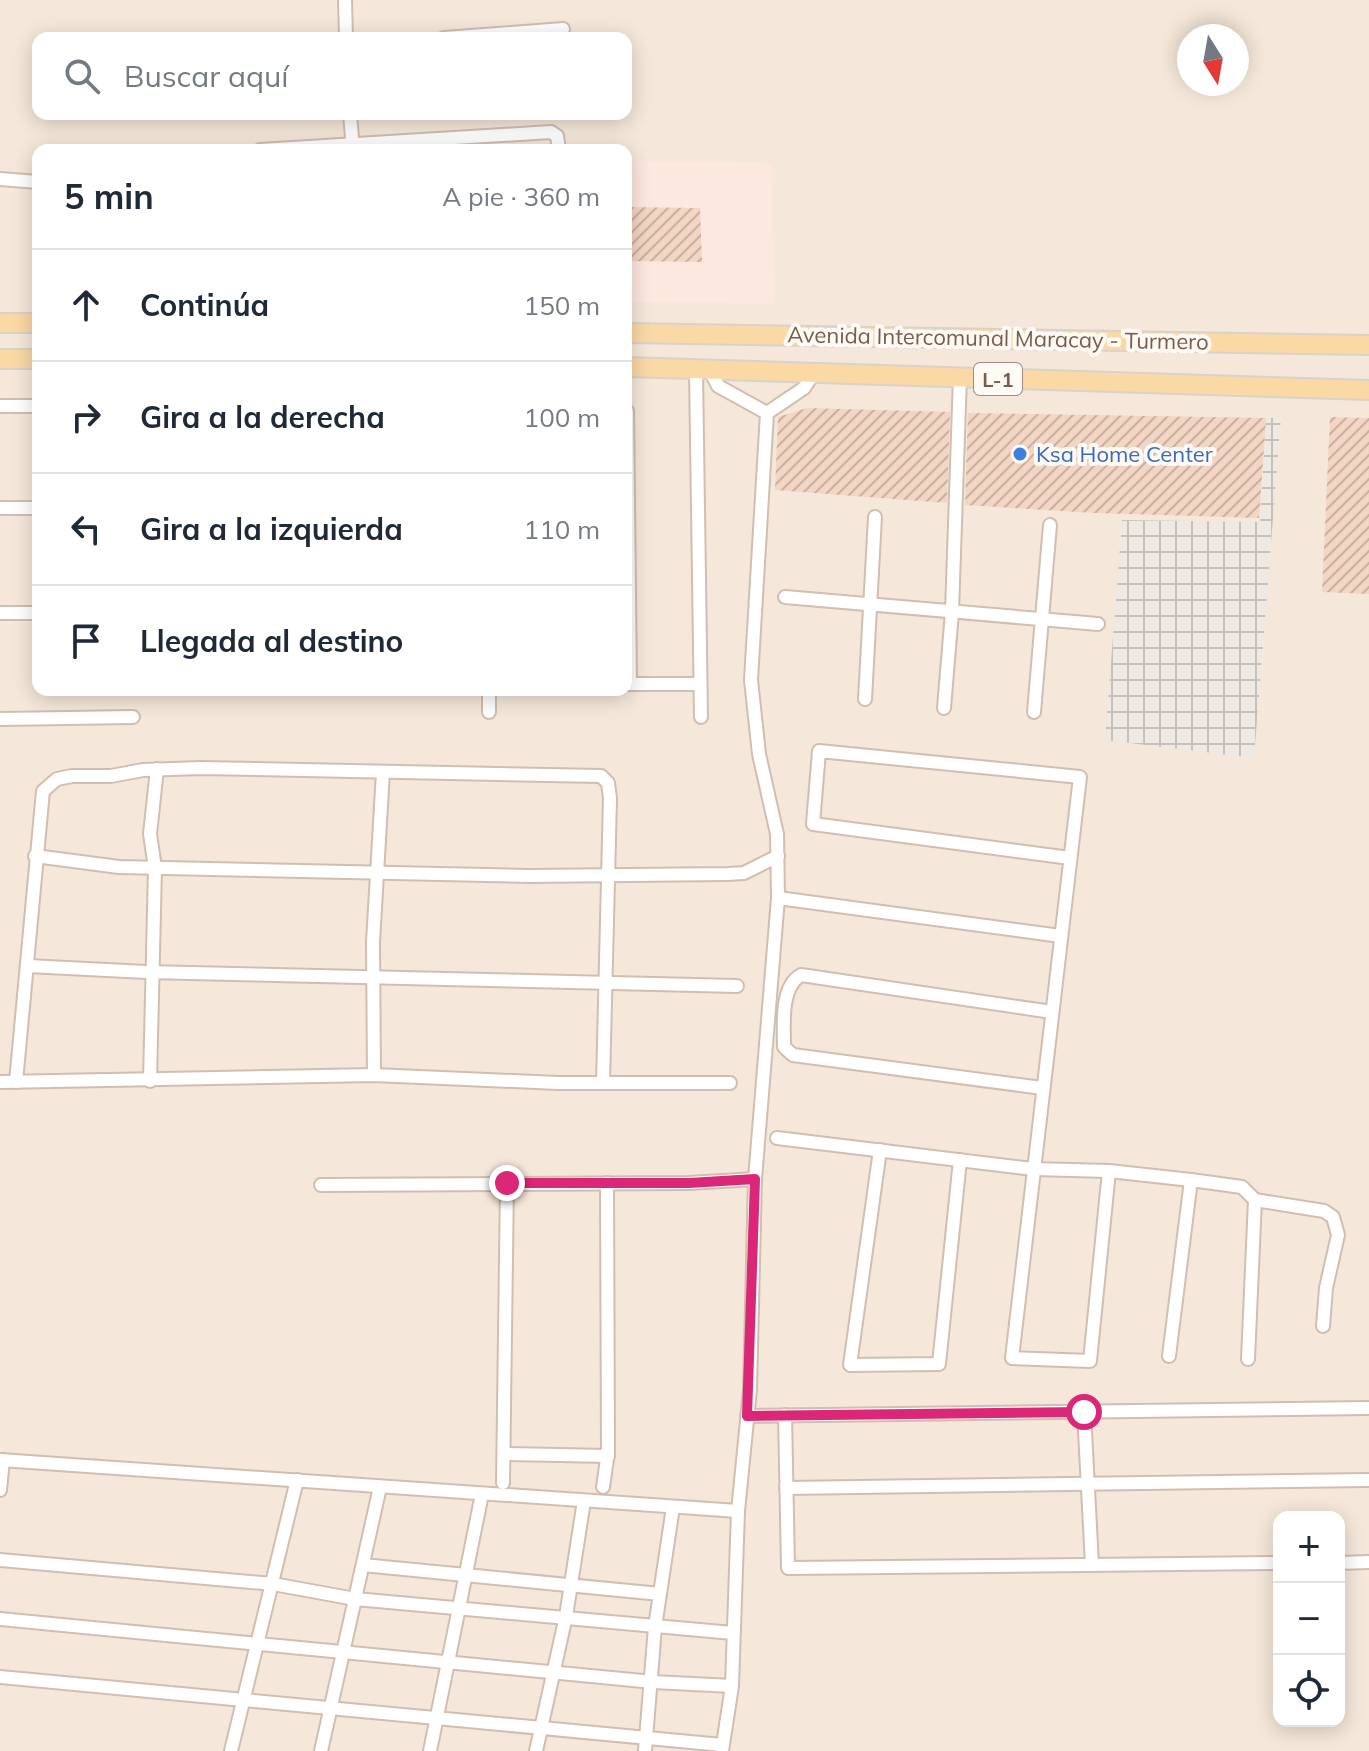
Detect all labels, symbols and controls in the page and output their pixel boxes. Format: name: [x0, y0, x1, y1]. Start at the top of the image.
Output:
north arrow: [1177, 24, 1249, 96]
search box: [32, 32, 632, 120]
icon: search: [60, 54, 104, 98]
text: Buscar aquí: [124, 57, 289, 95]
text: 5 min: [64, 175, 154, 218]
text: A pie · 360 m: [442, 180, 600, 213]
icon: ahead: [64, 283, 108, 327]
text: Continúa: [140, 286, 269, 324]
text: 150 m: [524, 289, 600, 322]
street label: Avenida Intercomunal Maracay - Turmero: [787, 320, 1209, 356]
road number: L-1: [974, 363, 1022, 395]
icon: right: [64, 395, 108, 439]
text: Gira a la derecha: [140, 398, 385, 436]
text: 100 m: [524, 401, 600, 434]
place label: Ksa Home Center: [1036, 440, 1213, 468]
marker: Ksa Home Center: [1011, 445, 1029, 463]
icon: left: [64, 507, 108, 551]
text: Gira a la izquierda: [140, 510, 403, 548]
text: 110 m: [524, 513, 600, 546]
icon: arrive: [64, 619, 108, 663]
text: Llegada al destino: [140, 622, 403, 660]
route end: [489, 1165, 525, 1201]
route start: [1066, 1394, 1102, 1430]
map controls: [1273, 1511, 1345, 1727]
button: +: [1273, 1511, 1345, 1583]
button: −: [1273, 1583, 1345, 1655]
button: locate: [1273, 1655, 1345, 1727]

